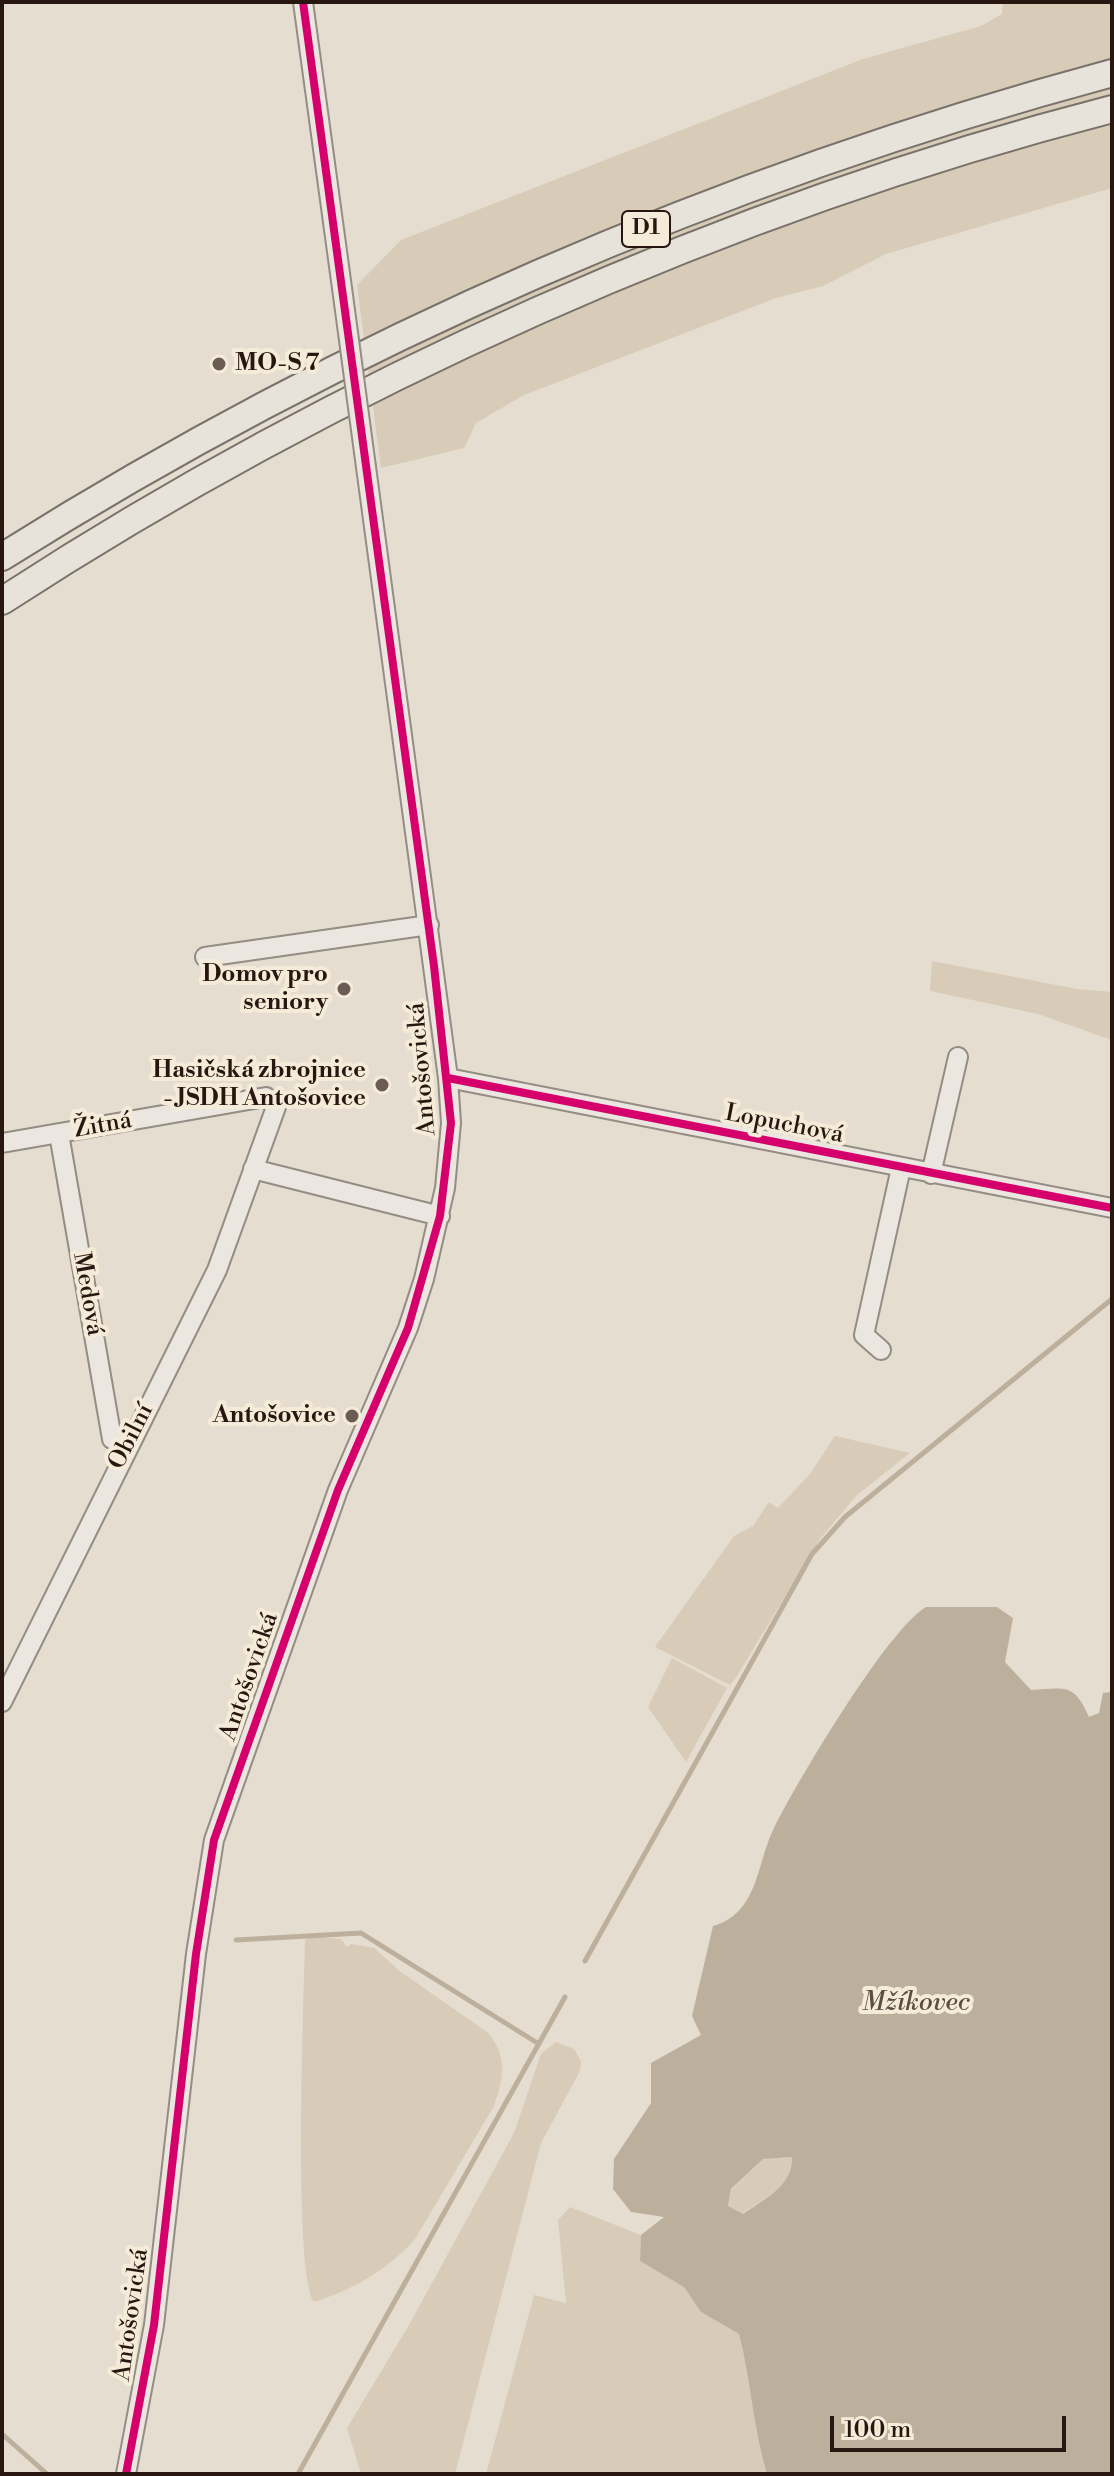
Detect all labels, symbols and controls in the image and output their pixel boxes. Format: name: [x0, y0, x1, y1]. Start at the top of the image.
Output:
road number: D1: [622, 211, 670, 247]
place label: MO-S 7: [235, 350, 319, 378]
marker: MO-S 7: [210, 355, 228, 373]
place label: Domov pro seniory: [202, 961, 328, 1017]
marker: Domov pro seniory: [335, 980, 353, 998]
street label: Antošovická: [403, 1001, 443, 1137]
place label: Hasičská zbrojnice - JSDH Antošovice: [153, 1057, 366, 1113]
marker: Hasičská zbrojnice - JSDH Antošovice: [373, 1076, 391, 1094]
street label: Lopuchová: [722, 1099, 846, 1151]
street label: Žitná: [72, 1107, 134, 1145]
street label: Medová: [66, 1250, 108, 1338]
street label: Obilní: [103, 1399, 161, 1475]
place label: Antošovice: [212, 1402, 336, 1430]
marker: Antošovice: [343, 1407, 361, 1425]
street label: Antošovická: [215, 1609, 285, 1745]
water label: Mžíkovec: [862, 1988, 970, 2020]
street label: Antošovická: [108, 2247, 156, 2383]
scale bar: [834, 2400, 1070, 2450]
text: 100 m: [844, 2415, 911, 2445]

